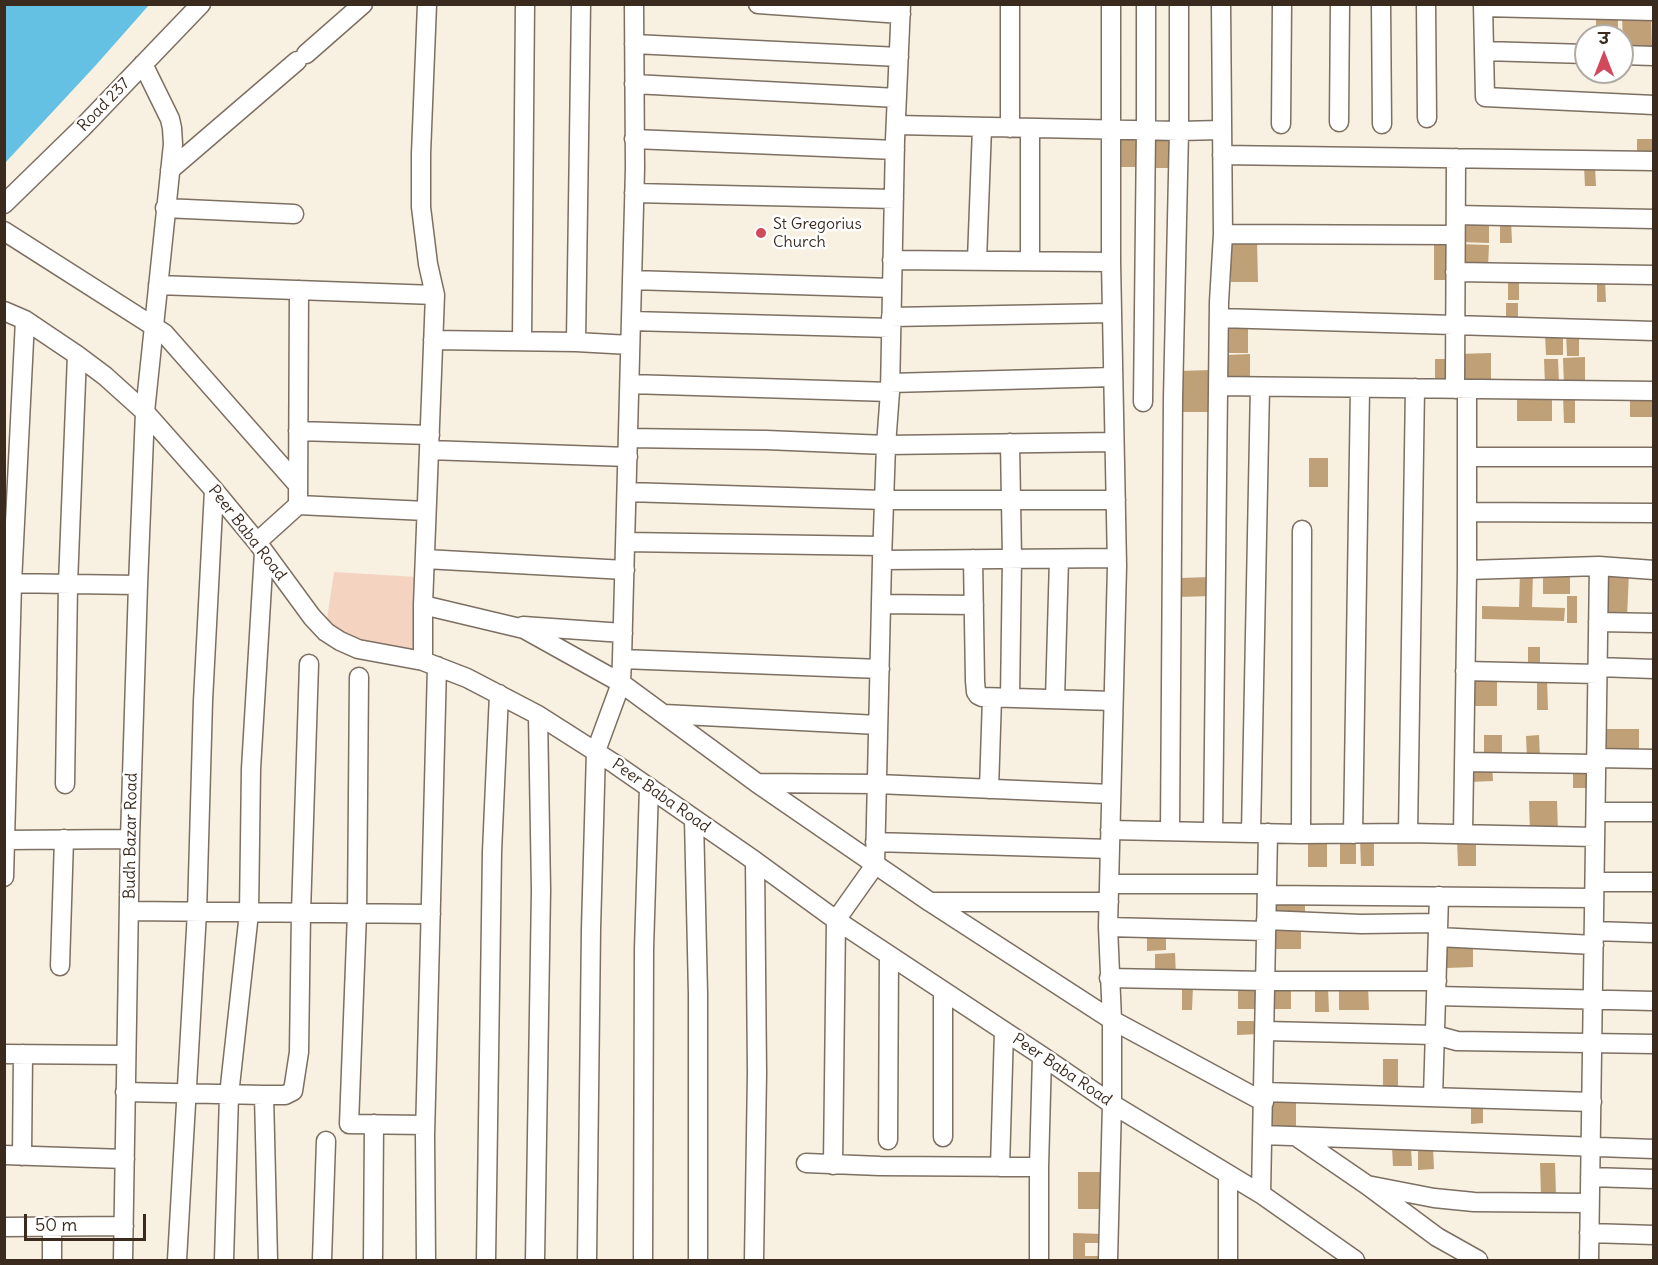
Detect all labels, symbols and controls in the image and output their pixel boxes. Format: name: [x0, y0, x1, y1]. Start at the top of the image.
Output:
north arrow: [1574, 24, 1634, 84]
text: उ: [1599, 28, 1609, 48]
street label: Road 237: [74, 74, 134, 136]
place label: St Gregorius Church: [773, 214, 862, 252]
marker: St Gregorius Church: [754, 226, 768, 240]
street label: Peer Baba Road: [204, 482, 290, 584]
street label: Peer Baba Road: [608, 755, 714, 837]
street label: Budh Bazar Road: [120, 773, 142, 899]
street label: Peer Baba Road: [1009, 1030, 1115, 1110]
scale bar: [27, 1202, 148, 1240]
text: 50 m: [35, 1213, 77, 1236]

